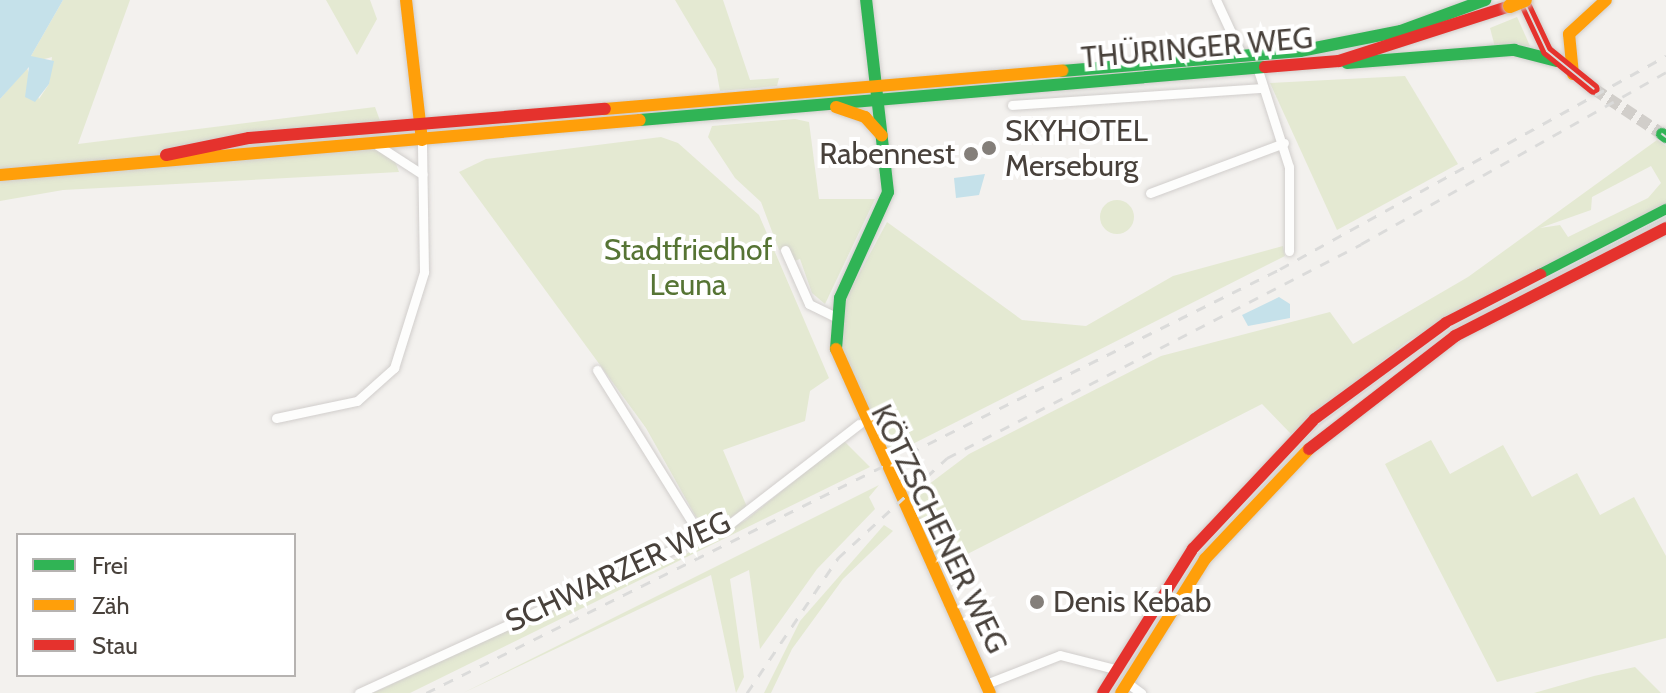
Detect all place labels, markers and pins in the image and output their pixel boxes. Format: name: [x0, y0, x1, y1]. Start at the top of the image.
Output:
place label: SKYHOTEL Merseburg: [1005, 113, 1148, 184]
place label: Rabennest: [819, 136, 955, 172]
marker: SKYHOTEL Merseburg: [980, 139, 998, 157]
marker: Rabennest: [962, 145, 980, 163]
place label: Denis Kebab: [1053, 584, 1211, 620]
marker: Denis Kebab: [1028, 593, 1046, 611]

